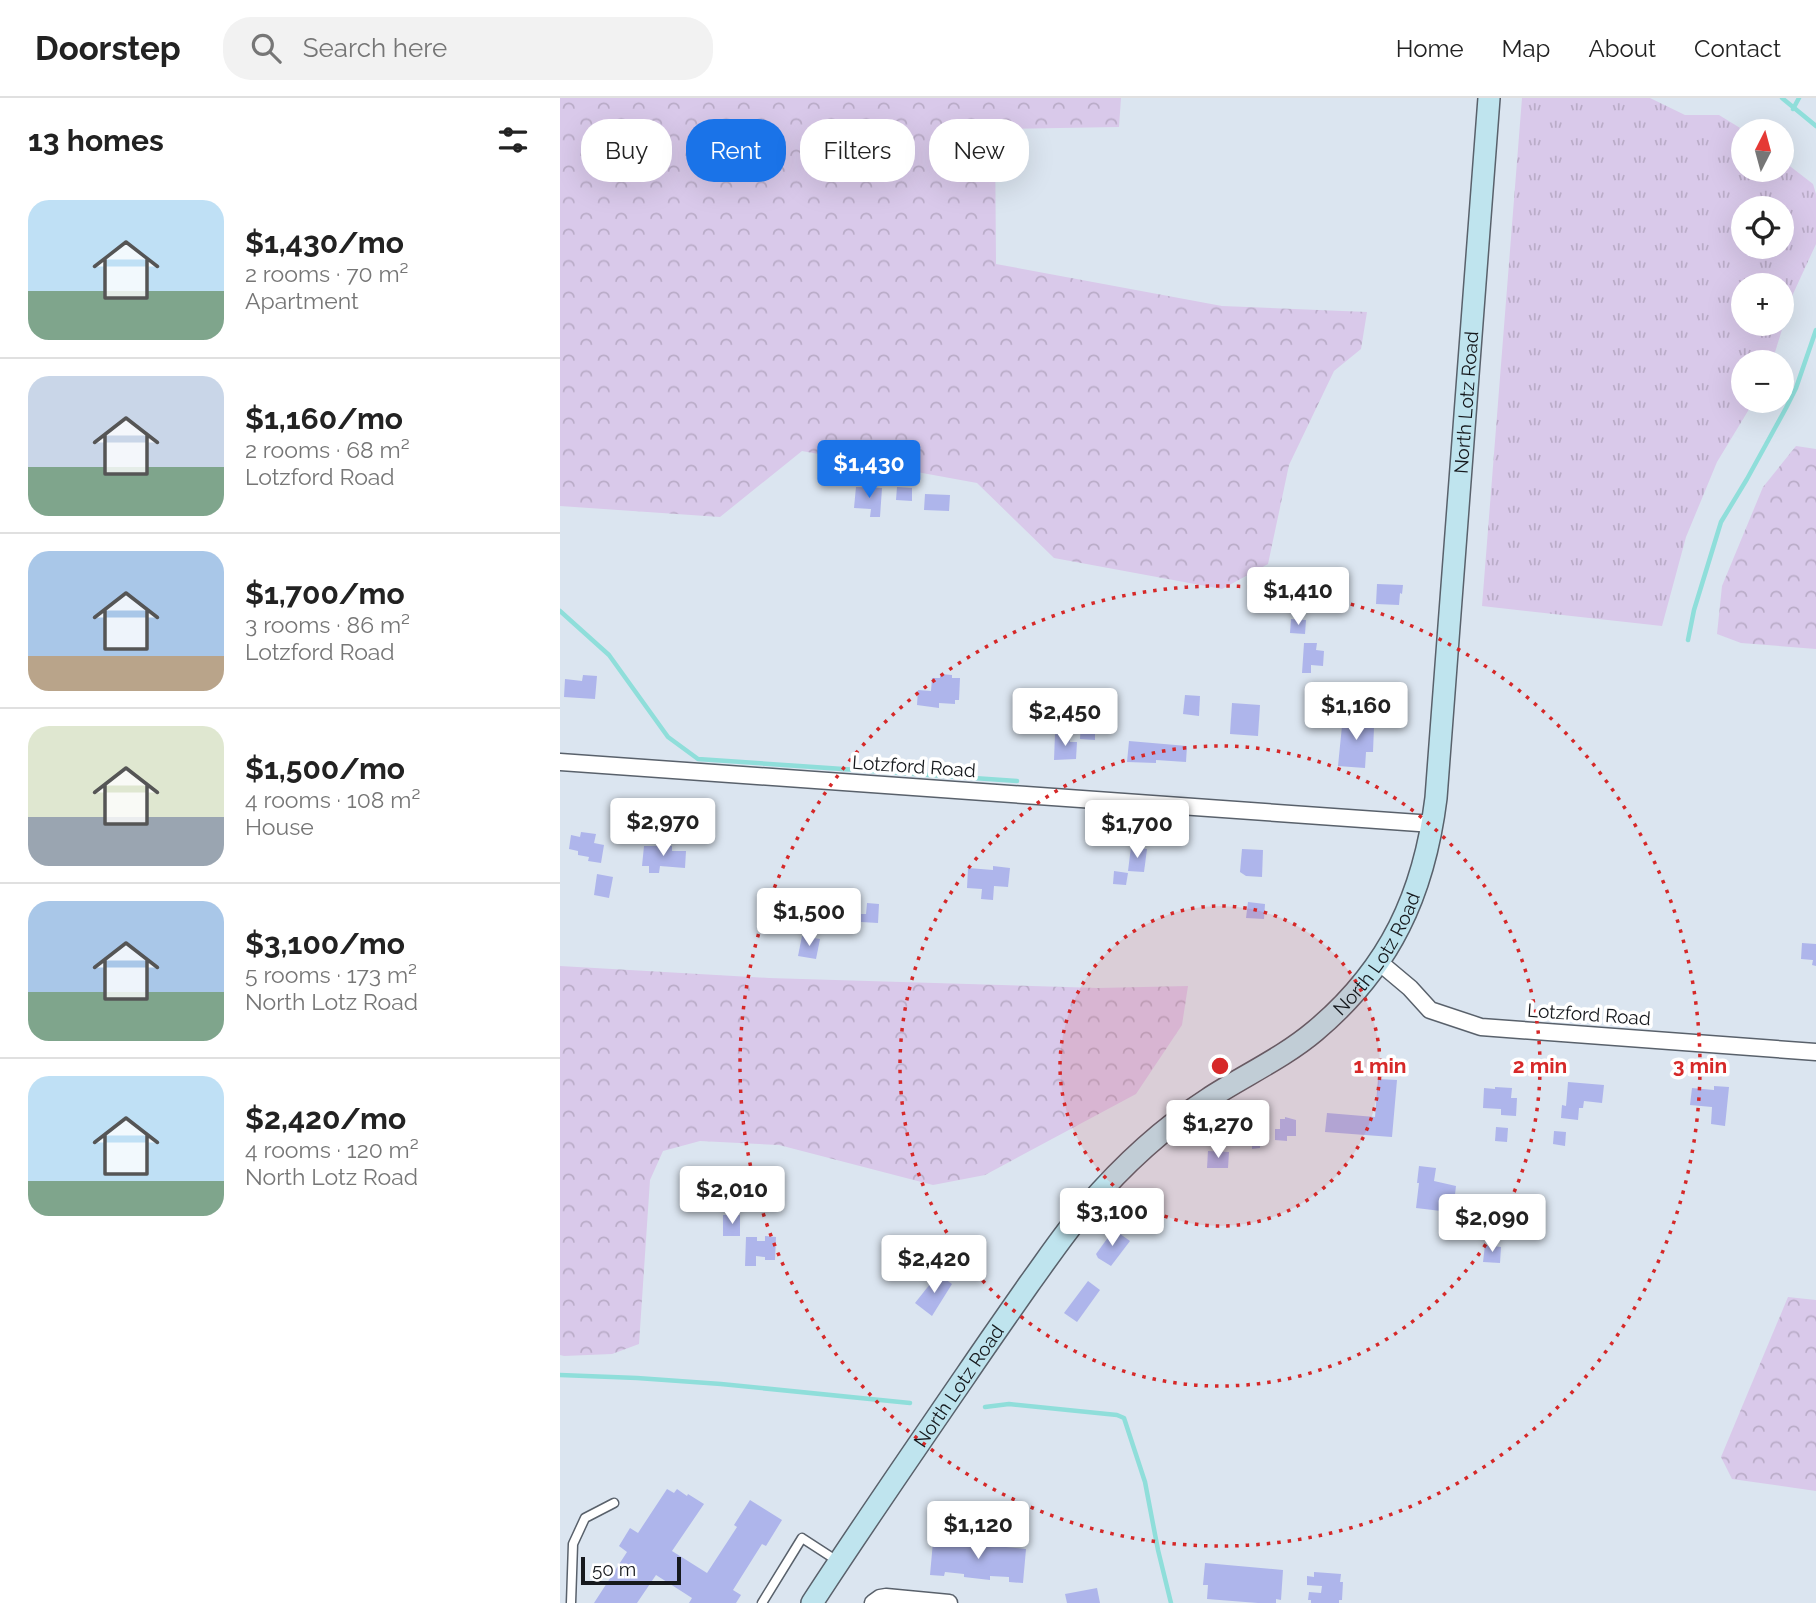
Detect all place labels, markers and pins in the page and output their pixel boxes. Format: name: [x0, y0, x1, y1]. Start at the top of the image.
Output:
pin: $1,430: [812, 440, 926, 500]
pin: $1,410: [1241, 568, 1355, 627]
pin: $1,160: [1299, 682, 1413, 742]
pin: $2,450: [1008, 688, 1122, 748]
pin: $2,970: [606, 798, 720, 858]
pin: $1,700: [1080, 800, 1194, 860]
pin: $1,500: [752, 888, 866, 948]
centre of rings: [1208, 1054, 1232, 1078]
pin: $1,270: [1161, 1100, 1275, 1160]
pin: $2,010: [675, 1166, 789, 1226]
pin: $3,100: [1055, 1188, 1169, 1248]
pin: $2,090: [1435, 1194, 1549, 1254]
pin: $2,420: [877, 1236, 991, 1295]
pin: $1,120: [921, 1502, 1035, 1561]

